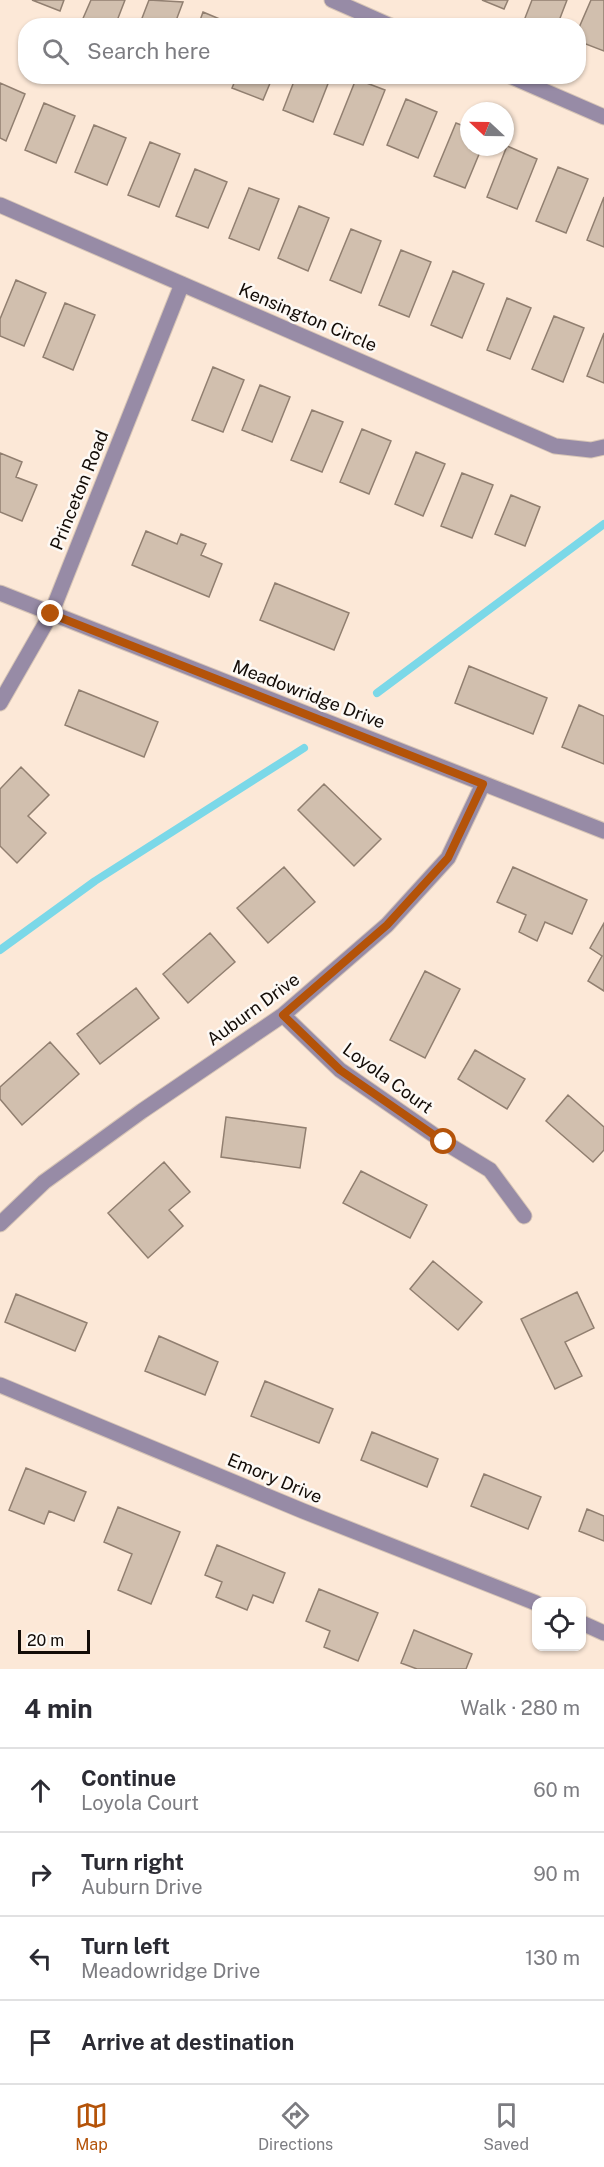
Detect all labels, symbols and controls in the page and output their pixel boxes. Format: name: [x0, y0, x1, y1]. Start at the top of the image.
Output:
search box: [18, 18, 586, 84]
icon: search: [39, 35, 72, 68]
text: Search here: [87, 38, 211, 64]
north arrow: [460, 102, 514, 156]
street label: Kensington Circle: [236, 278, 380, 356]
street label: Princeton Road: [45, 427, 113, 553]
route end: [37, 600, 63, 626]
street label: Meadowridge Drive: [230, 655, 388, 733]
street label: Auburn Drive: [203, 968, 303, 1050]
street label: Loyola Court: [339, 1038, 437, 1118]
route start: [430, 1128, 456, 1154]
street label: Emory Drive: [224, 1449, 326, 1507]
map controls: [532, 1597, 586, 1651]
button: locate: [532, 1597, 586, 1651]
scale bar: [18, 1627, 90, 1654]
text: 20 m: [27, 1631, 64, 1650]
text: 4 min: [24, 1693, 93, 1724]
text: Walk · 280 m: [460, 1696, 580, 1720]
text: Continue: [81, 1765, 176, 1791]
icon: ahead: [24, 1774, 57, 1807]
text: 60 m: [533, 1778, 580, 1802]
text: Loyola Court: [81, 1791, 199, 1815]
text: Turn right: [81, 1849, 184, 1875]
icon: right: [24, 1858, 57, 1891]
text: 90 m: [533, 1862, 580, 1886]
text: Auburn Drive: [81, 1875, 203, 1899]
text: Turn left: [81, 1933, 170, 1959]
icon: left: [24, 1942, 57, 1975]
text: 130 m: [525, 1946, 580, 1970]
text: Meadowridge Drive: [81, 1959, 260, 1983]
icon: arrive: [24, 2026, 57, 2059]
text: Arrive at destination: [81, 2029, 294, 2055]
tab: Map: [75, 2099, 108, 2154]
tab: Directions: [258, 2099, 333, 2154]
tab: Saved: [483, 2099, 529, 2154]

